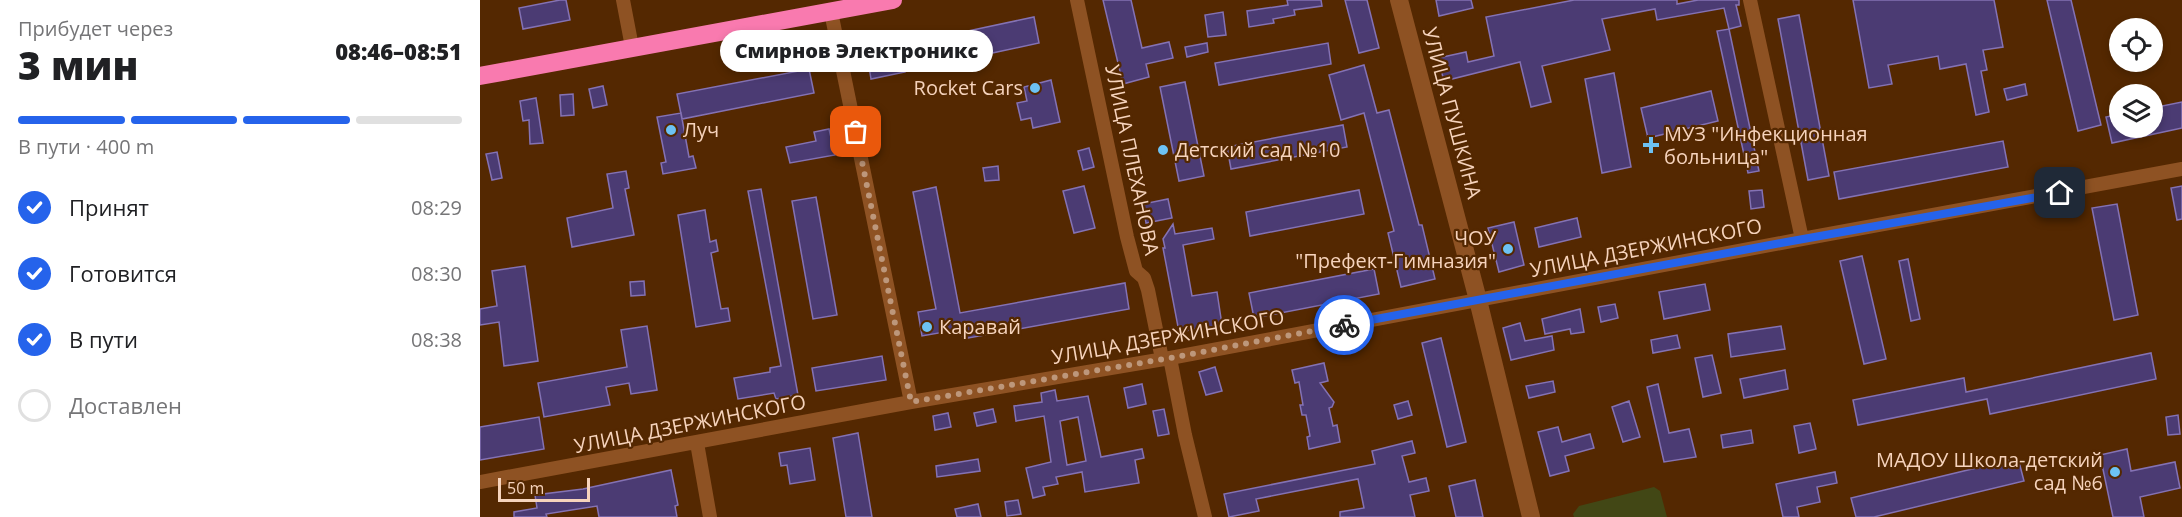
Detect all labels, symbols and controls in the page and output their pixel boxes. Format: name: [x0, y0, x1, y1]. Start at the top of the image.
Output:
text: Прибудет через: [18, 15, 173, 42]
map controls: [2109, 18, 2163, 138]
button: locate: [2109, 18, 2163, 72]
street label: УЛИЦА ПУШКИНА: [1417, 24, 1488, 202]
callout: Смирнов Электроникс: [720, 30, 992, 72]
text: 08:46–08:51: [335, 36, 462, 66]
text: Смирнов Электроникс: [735, 37, 978, 64]
text: 3 мин: [18, 38, 138, 91]
street label: УЛИЦА ПЛЕХАНОВА: [1099, 62, 1166, 258]
place label: Rocket Cars: [914, 74, 1023, 101]
marker: Rocket Cars: [1028, 81, 1042, 95]
button: layers: [2109, 84, 2163, 138]
pin: [830, 106, 881, 157]
icon: bag: [839, 115, 872, 148]
place label: Луч: [683, 116, 719, 143]
place label: МУЗ "Инфекционная больница": [1664, 120, 1868, 170]
marker: Луч: [664, 123, 678, 137]
text: В пути · 400 m: [18, 133, 154, 160]
place label: Детский сад №10: [1175, 136, 1341, 163]
marker: МУЗ "Инфекционная больница": [1642, 136, 1660, 154]
marker: Детский сад №10: [1156, 143, 1170, 157]
pin: [2034, 167, 2085, 218]
icon: home: [2043, 176, 2076, 209]
icon: check: [18, 191, 51, 224]
text: Принят: [69, 192, 149, 222]
text: 08:29: [411, 194, 462, 221]
street label: УЛИЦА ДЗЕРЖИНСКОГО: [1528, 212, 1764, 283]
place label: ЧОУ "Префект-Гимназия": [1295, 224, 1497, 274]
marker: ЧОУ "Префект-Гимназия": [1501, 242, 1515, 256]
icon: check: [18, 257, 51, 290]
text: Готовится: [69, 258, 177, 288]
text: 08:30: [411, 260, 462, 287]
courier: [1314, 295, 1374, 355]
street label: УЛИЦА ДЗЕРЖИНСКОГО: [1049, 303, 1286, 370]
icon: bike: [1328, 309, 1361, 342]
place label: Каравай: [939, 313, 1021, 340]
marker: Каравай: [920, 320, 934, 334]
icon: check: [18, 323, 51, 356]
text: В пути: [69, 324, 138, 354]
text: 08:38: [411, 326, 462, 353]
street label: УЛИЦА ДЗЕРЖИНСКОГО: [572, 388, 808, 459]
text: Доставлен: [69, 390, 182, 420]
place label: МАДОУ Школа-детский сад №6: [1876, 446, 2103, 496]
marker: МАДОУ Школа-детский сад №6: [2108, 465, 2122, 479]
scale bar: [498, 475, 590, 502]
text: 50 m: [507, 477, 544, 499]

